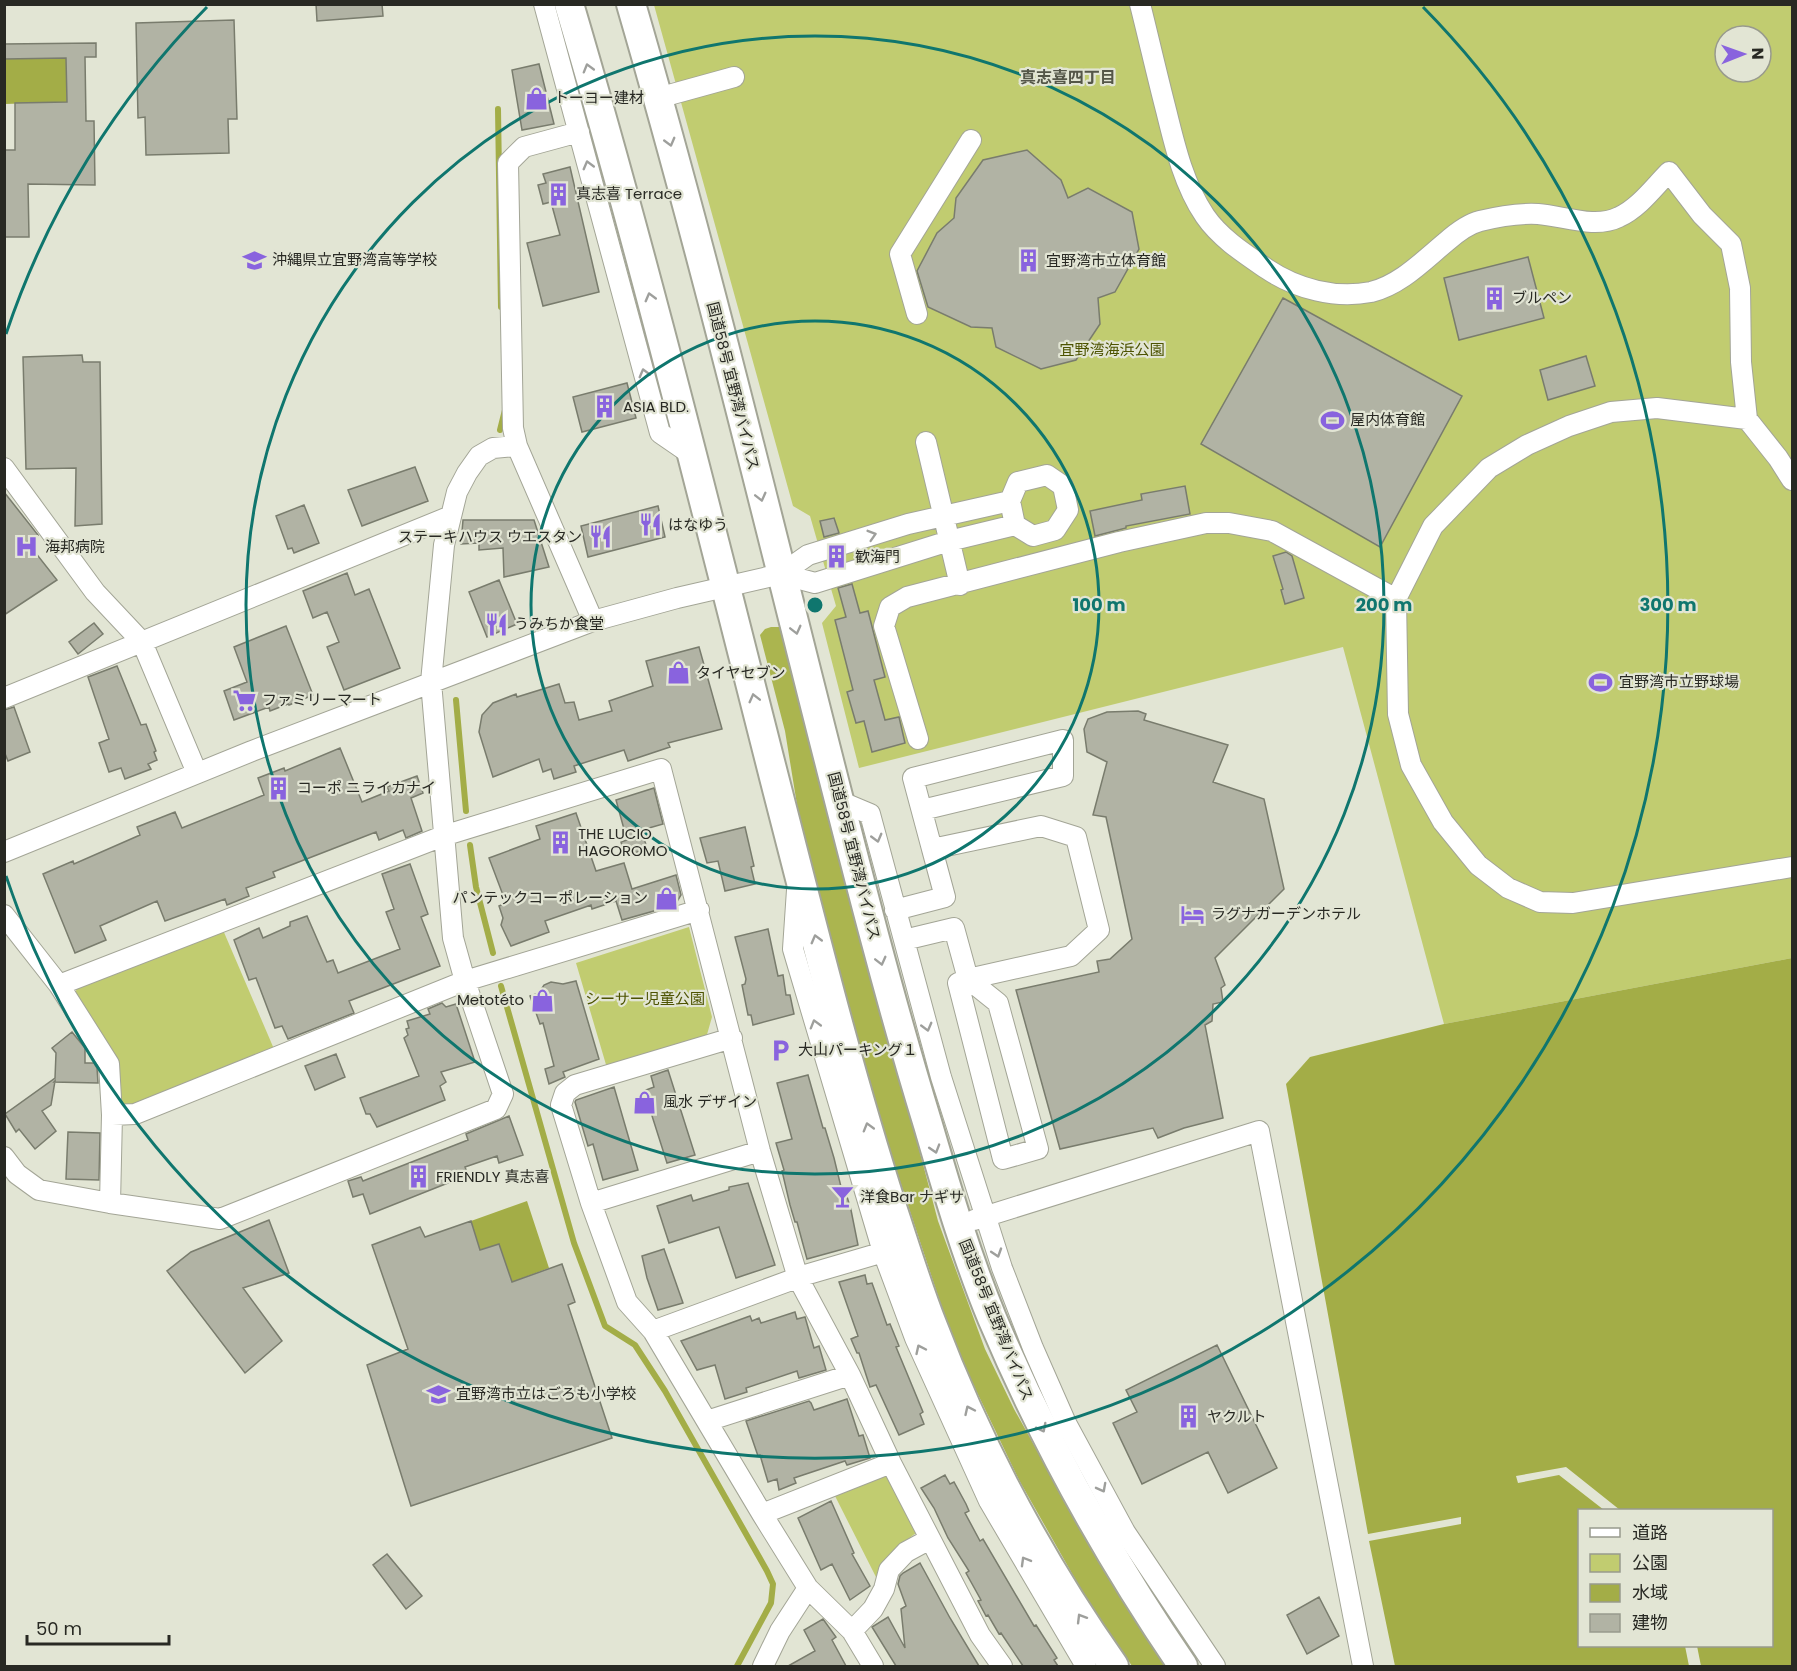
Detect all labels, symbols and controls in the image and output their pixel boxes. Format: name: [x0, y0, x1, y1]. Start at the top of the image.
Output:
north arrow: [1713, 24, 1773, 84]
text: N: [1746, 48, 1769, 60]
one-way arrow: [583, 63, 595, 74]
district label: 真志喜四丁目: [1020, 66, 1116, 89]
shop icon: トーヨー建材: [523, 85, 549, 111]
place label: トーヨー建材: [554, 87, 644, 108]
one-way arrow: [662, 137, 675, 147]
one-way arrow: [583, 160, 595, 171]
building icon: 真志喜 Terrace: [545, 181, 571, 207]
place label: 真志喜 Terrace: [576, 183, 682, 204]
school or university icon: 沖縄県立宜野湾高等学校: [241, 247, 267, 273]
building icon: 宜野湾市立体育館: [1015, 248, 1041, 274]
place label: 沖縄県立宜野湾高等学校: [272, 249, 437, 270]
place label: 宜野湾市立体育館: [1046, 250, 1166, 271]
building icon: ブルペン: [1481, 285, 1507, 311]
place label: ブルペン: [1512, 287, 1572, 308]
one-way arrow: [645, 292, 658, 302]
street label: 国道58号 宜野湾バイパス: [702, 300, 765, 472]
park label: 宜野湾海浜公園: [1059, 339, 1165, 360]
one-way arrow: [639, 369, 651, 379]
building icon: ASIA BLD.: [592, 394, 618, 420]
place label: ASIA BLD.: [623, 396, 689, 417]
sports icon: 屋内体育館: [1319, 407, 1345, 433]
place label: 屋内体育館: [1350, 409, 1425, 430]
one-way arrow: [754, 492, 767, 502]
restaurant icon: はなゆう: [637, 512, 663, 538]
place label: はなゆう: [668, 514, 728, 535]
restaurant icon: ステーキハウス ウエスタン: [587, 524, 613, 550]
place label: ステーキハウス ウエスタン: [398, 526, 582, 547]
one-way arrow: [867, 530, 877, 542]
hospital icon: 海邦病院: [14, 534, 40, 560]
place label: 海邦病院: [45, 536, 105, 557]
building icon: 歓海門: [824, 544, 850, 570]
place label: 歓海門: [855, 546, 900, 567]
text: 100 m: [1072, 592, 1126, 617]
text: 200 m: [1356, 592, 1412, 617]
text: 300 m: [1639, 592, 1697, 617]
centre of rings: [805, 595, 825, 615]
restaurant icon: うみちか食堂: [483, 611, 509, 637]
place label: うみちか食堂: [514, 613, 604, 634]
one-way arrow: [789, 624, 801, 635]
shop icon: タイヤセブン: [665, 660, 691, 686]
place label: タイヤセブン: [696, 662, 786, 683]
sports icon: 宜野湾市立野球場: [1588, 669, 1614, 695]
place label: 宜野湾市立野球場: [1619, 671, 1739, 692]
supermarket icon: ファミリーマート: [231, 687, 257, 713]
place label: ファミリーマート: [262, 689, 382, 710]
one-way arrow: [749, 693, 761, 704]
street label: 国道58号 宜野湾バイパス: [823, 770, 886, 942]
building icon: コーポ ニライカナイ: [266, 775, 292, 801]
place label: コーポ ニライカナイ: [297, 777, 436, 798]
place label: THE LUCIO HAGOROMO: [578, 823, 668, 861]
building icon: THE LUCIO HAGOROMO: [547, 830, 573, 856]
one-way arrow: [869, 833, 882, 843]
shop icon: パンテックコーポレーション: [653, 885, 679, 911]
place label: パンテックコーポレーション: [453, 887, 648, 908]
hotel icon: ラグナガーデンホテル: [1180, 901, 1206, 927]
place label: ラグナガーデンホテル: [1211, 903, 1361, 924]
one-way arrow: [811, 935, 824, 945]
one-way arrow: [873, 956, 886, 966]
shop icon: Metotéto: [529, 987, 555, 1013]
park label: シーサー児童公園: [585, 988, 705, 1009]
place label: Metotéto: [457, 989, 524, 1010]
one-way arrow: [810, 1019, 822, 1030]
one-way arrow: [920, 1021, 932, 1031]
parking icon: 大山パーキング１: [767, 1037, 793, 1063]
place label: 大山パーキング１: [798, 1039, 918, 1060]
shop icon: 風水 デザイン: [632, 1089, 658, 1115]
place label: 風水 デザイン: [663, 1091, 757, 1112]
one-way arrow: [863, 1123, 875, 1133]
one-way arrow: [928, 1143, 940, 1154]
building icon: FRIENDLY 真志喜: [405, 1164, 431, 1190]
place label: FRIENDLY 真志喜: [436, 1166, 549, 1187]
bar icon: 洋食Bar ナギサ: [829, 1184, 855, 1210]
place label: 洋食Bar ナギサ: [860, 1186, 964, 1207]
street label: 国道58号 宜野湾バイパス: [954, 1236, 1039, 1404]
one-way arrow: [990, 1247, 1002, 1258]
one-way arrow: [915, 1345, 927, 1356]
school or university icon: 宜野湾市立はごろも小学校: [425, 1381, 451, 1407]
place label: 宜野湾市立はごろも小学校: [456, 1383, 636, 1404]
building icon: ヤクルト: [1176, 1404, 1202, 1430]
one-way arrow: [964, 1405, 976, 1416]
place label: ヤクルト: [1207, 1406, 1267, 1427]
one-way arrow: [1035, 1422, 1047, 1433]
one-way arrow: [1095, 1482, 1106, 1493]
legend: [1578, 1509, 1773, 1647]
text: 道路: [1632, 1520, 1668, 1545]
text: 公園: [1632, 1550, 1668, 1575]
one-way arrow: [1020, 1557, 1032, 1568]
text: 水域: [1632, 1580, 1668, 1605]
scale bar: [27, 1608, 170, 1646]
text: 建物: [1632, 1610, 1668, 1635]
one-way arrow: [1077, 1614, 1089, 1624]
text: 50 m: [36, 1616, 82, 1641]

